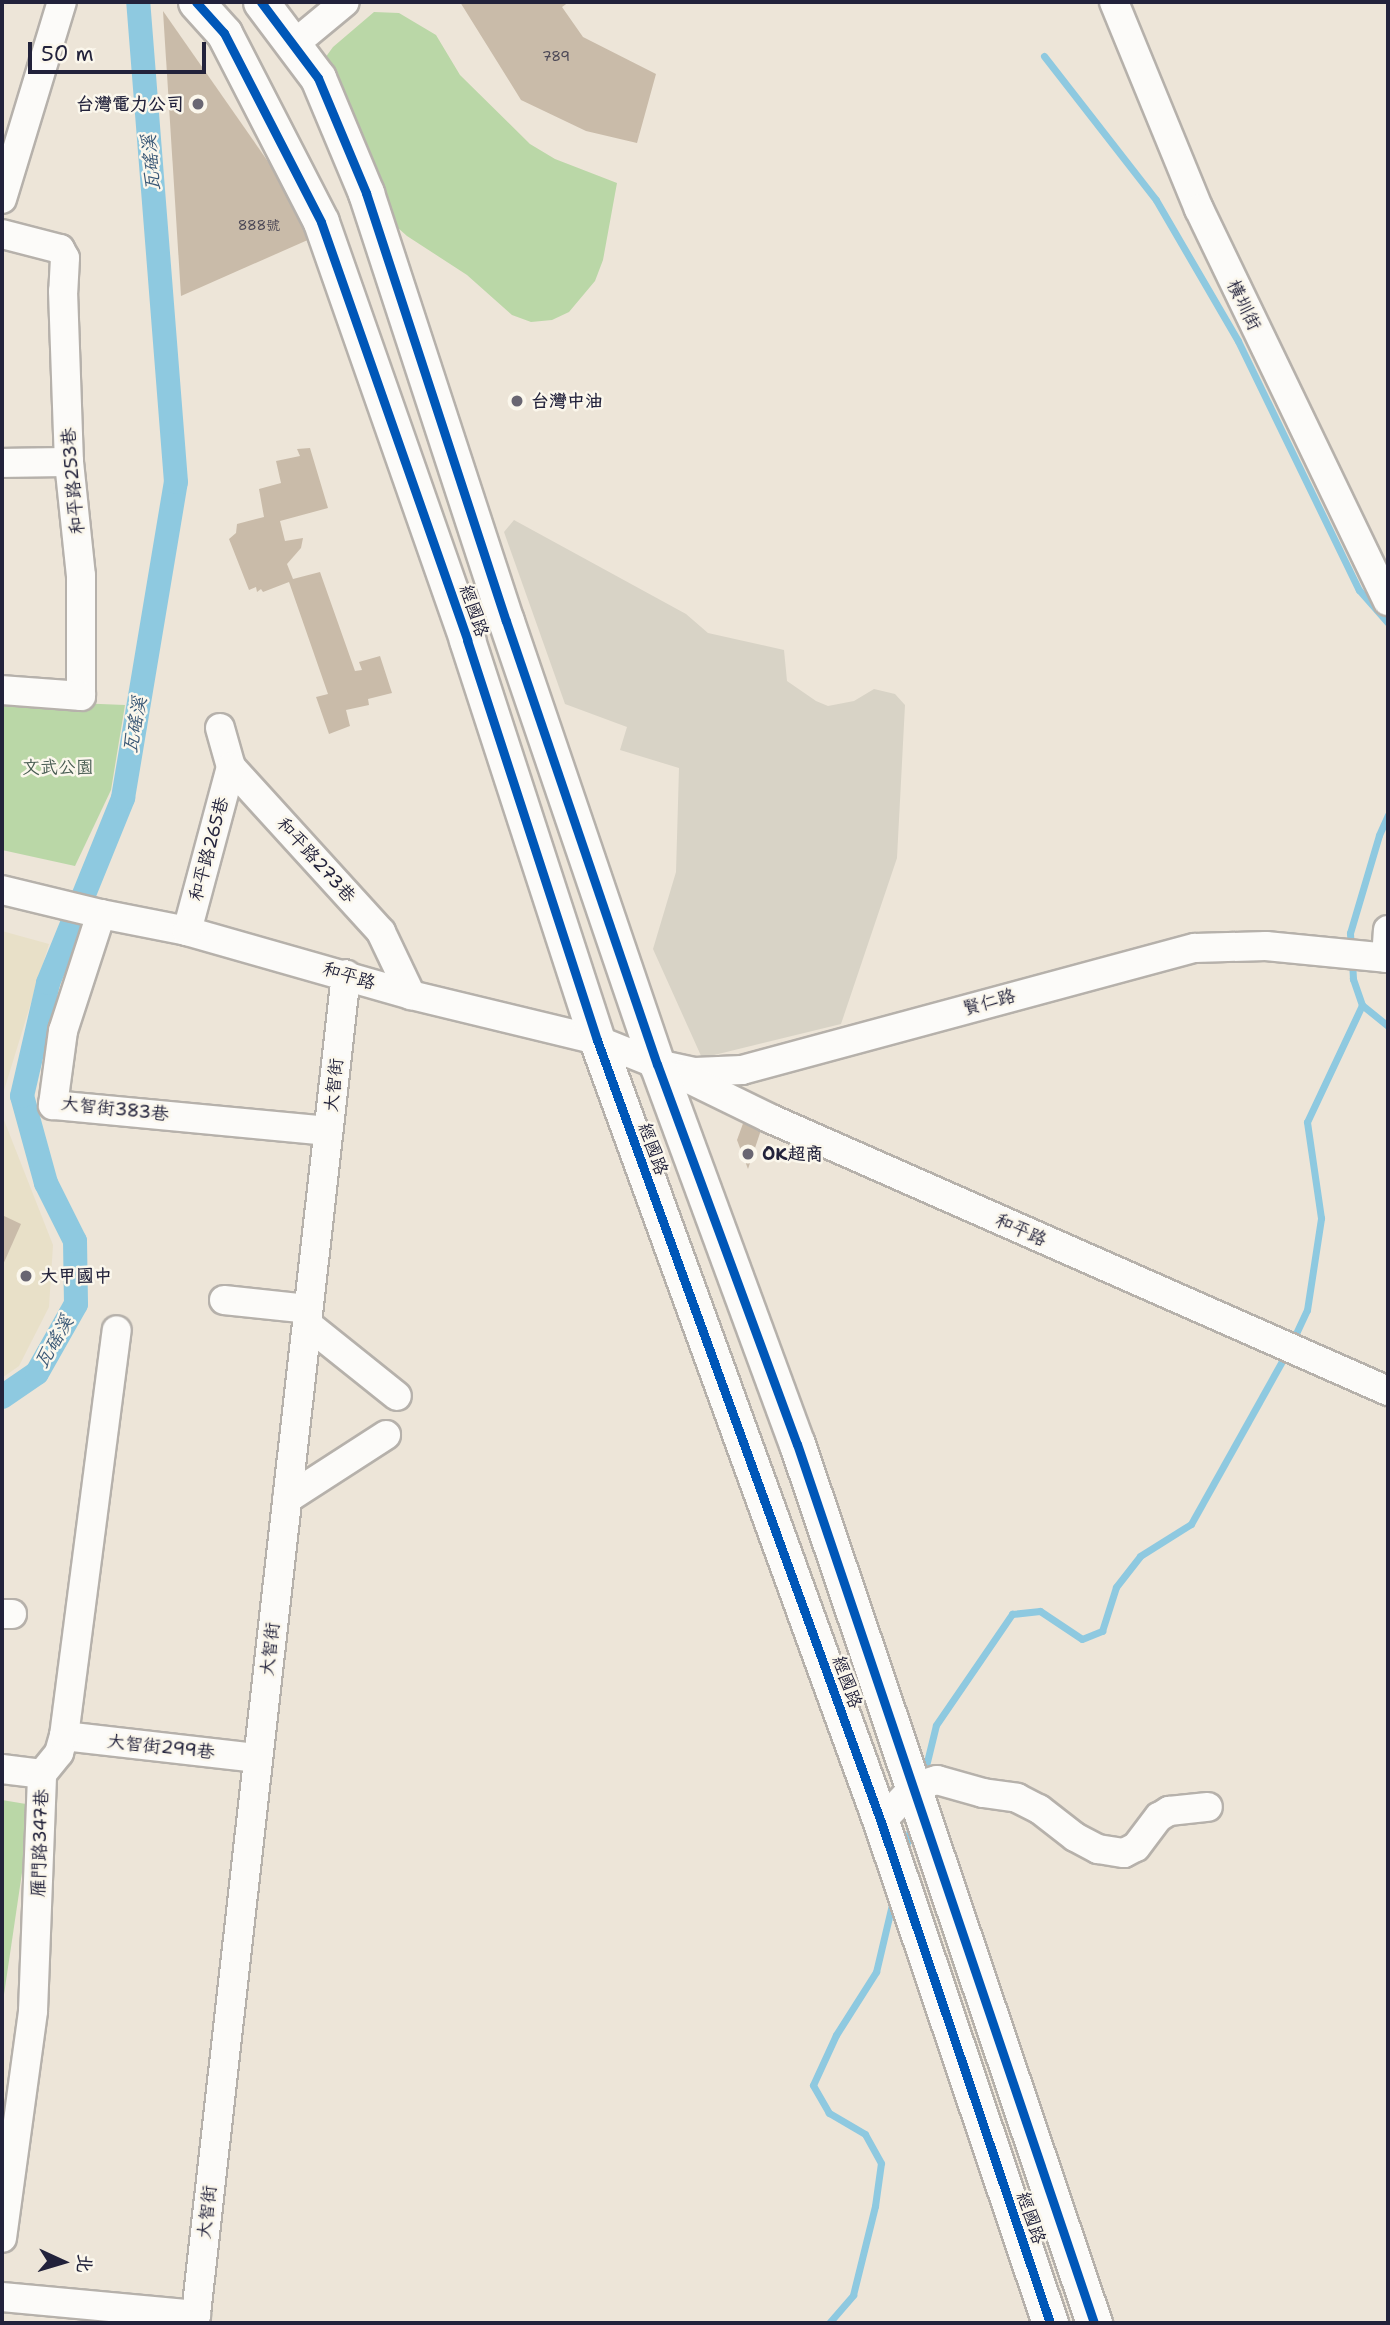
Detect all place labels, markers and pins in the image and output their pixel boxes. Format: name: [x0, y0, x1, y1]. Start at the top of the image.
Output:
place label: 台灣電力公司: [76, 93, 184, 115]
marker: 台灣電力公司: [190, 96, 206, 112]
place label: 台灣中油: [531, 390, 603, 412]
marker: 台灣中油: [509, 393, 525, 409]
place label: OK超商: [762, 1143, 824, 1165]
marker: OK超商: [740, 1146, 756, 1162]
place label: 大甲國中: [40, 1265, 112, 1287]
marker: 大甲國中: [18, 1268, 34, 1284]

